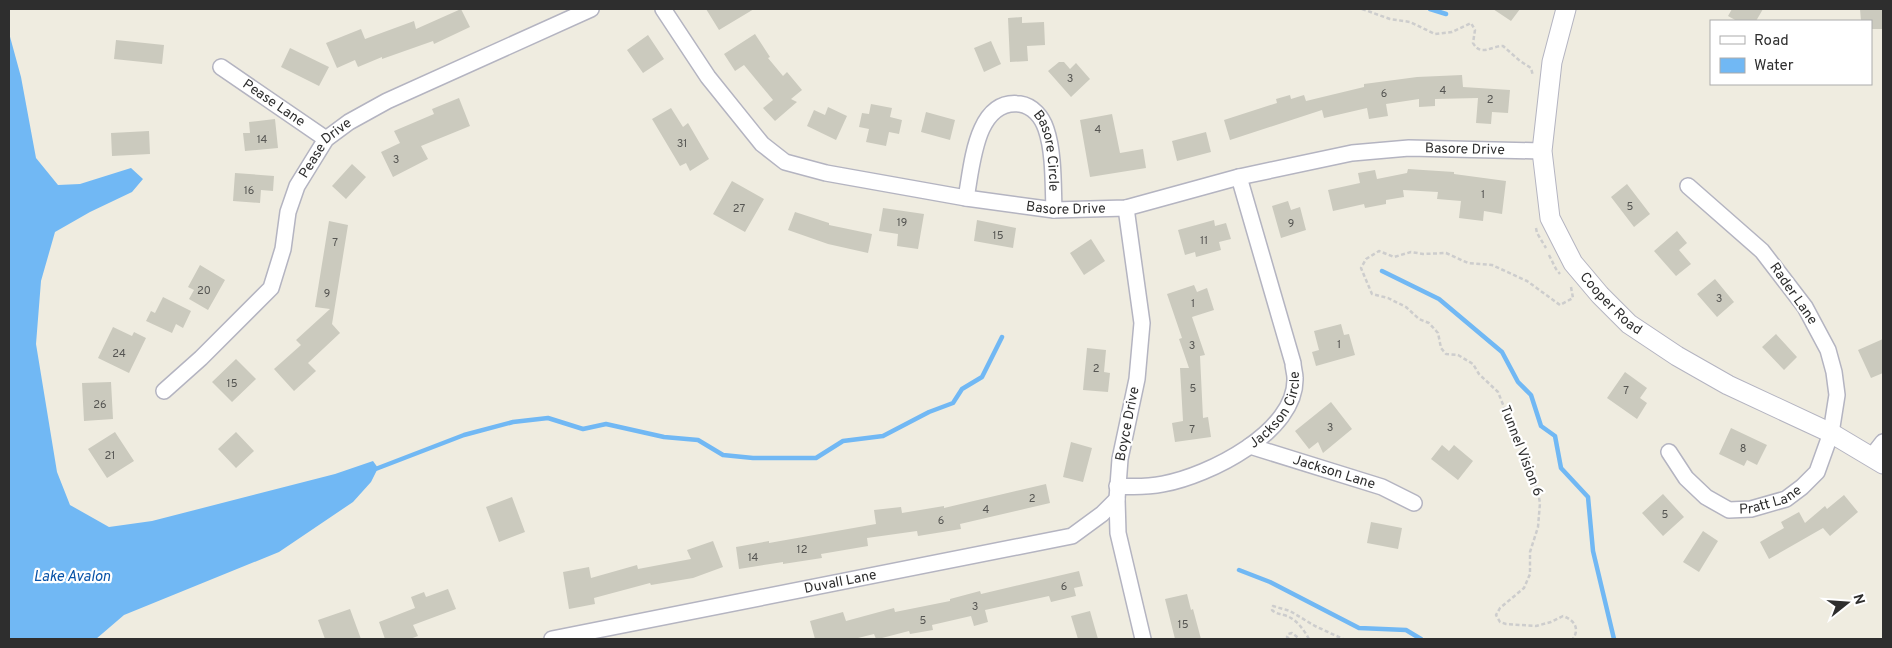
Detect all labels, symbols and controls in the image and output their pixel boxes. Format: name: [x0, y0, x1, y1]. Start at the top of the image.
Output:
legend: [1710, 20, 1872, 85]
text: Road: [1754, 32, 1789, 51]
text: Water: [1754, 57, 1794, 76]
house number: 3: [1067, 72, 1073, 86]
street label: Pease Lane: [239, 76, 308, 131]
house number: 4: [1440, 84, 1447, 98]
house number: 6: [1381, 87, 1387, 101]
house number: 2: [1487, 93, 1493, 107]
street label: Basore Circle: [1029, 107, 1062, 192]
street label: Pease Drive: [295, 115, 355, 181]
house number: 4: [1095, 123, 1102, 137]
house number: 14: [257, 133, 268, 147]
house number: 31: [677, 137, 687, 151]
street label: Basore Drive: [1425, 140, 1505, 159]
house number: 3: [393, 153, 399, 167]
house number: 16: [244, 184, 254, 198]
house number: 1: [1481, 188, 1485, 202]
street label: Basore Drive: [1025, 198, 1106, 219]
house number: 5: [1627, 200, 1634, 214]
house number: 27: [733, 202, 745, 216]
house number: 19: [897, 216, 907, 230]
house number: 9: [1288, 217, 1294, 231]
house number: 15: [993, 229, 1004, 243]
house number: 11: [1200, 234, 1208, 248]
house number: 7: [332, 236, 338, 250]
street label: Rader Lane: [1765, 260, 1821, 328]
street label: Cooper Road: [1576, 269, 1645, 339]
house number: 20: [197, 284, 211, 298]
house number: 9: [324, 287, 330, 301]
house number: 3: [1716, 292, 1722, 306]
house number: 1: [1191, 297, 1195, 311]
house number: 1: [1337, 338, 1341, 352]
house number: 3: [1189, 339, 1195, 353]
house number: 24: [112, 347, 126, 361]
house number: 2: [1093, 362, 1099, 376]
street label: Jackson Circle: [1246, 370, 1304, 452]
house number: 15: [227, 377, 238, 391]
house number: 5: [1190, 382, 1197, 396]
house number: 7: [1623, 384, 1629, 398]
street label: Boyce Drive: [1112, 385, 1144, 463]
house number: 26: [93, 398, 107, 412]
street label: Tunnel Vision 6: [1496, 403, 1546, 499]
house number: 3: [1327, 421, 1333, 435]
house number: 7: [1189, 423, 1195, 437]
house number: 8: [1740, 442, 1746, 456]
house number: 21: [105, 449, 115, 463]
street label: Jackson Lane: [1291, 451, 1378, 493]
street label: Pratt Lane: [1739, 482, 1805, 518]
house number: 2: [1029, 492, 1035, 506]
house number: 4: [983, 503, 990, 517]
house number: 5: [1662, 508, 1669, 522]
house number: 6: [938, 514, 944, 528]
house number: 12: [797, 543, 807, 557]
house number: 14: [748, 551, 759, 565]
street label: Duvall Lane: [803, 566, 878, 597]
water label: Lake Avalon: [33, 568, 111, 587]
north arrow: [1822, 578, 1872, 628]
house number: 6: [1061, 580, 1067, 594]
text: N: [1848, 592, 1868, 607]
house number: 3: [972, 600, 978, 614]
house number: 5: [920, 614, 927, 628]
house number: 15: [1178, 618, 1189, 632]

